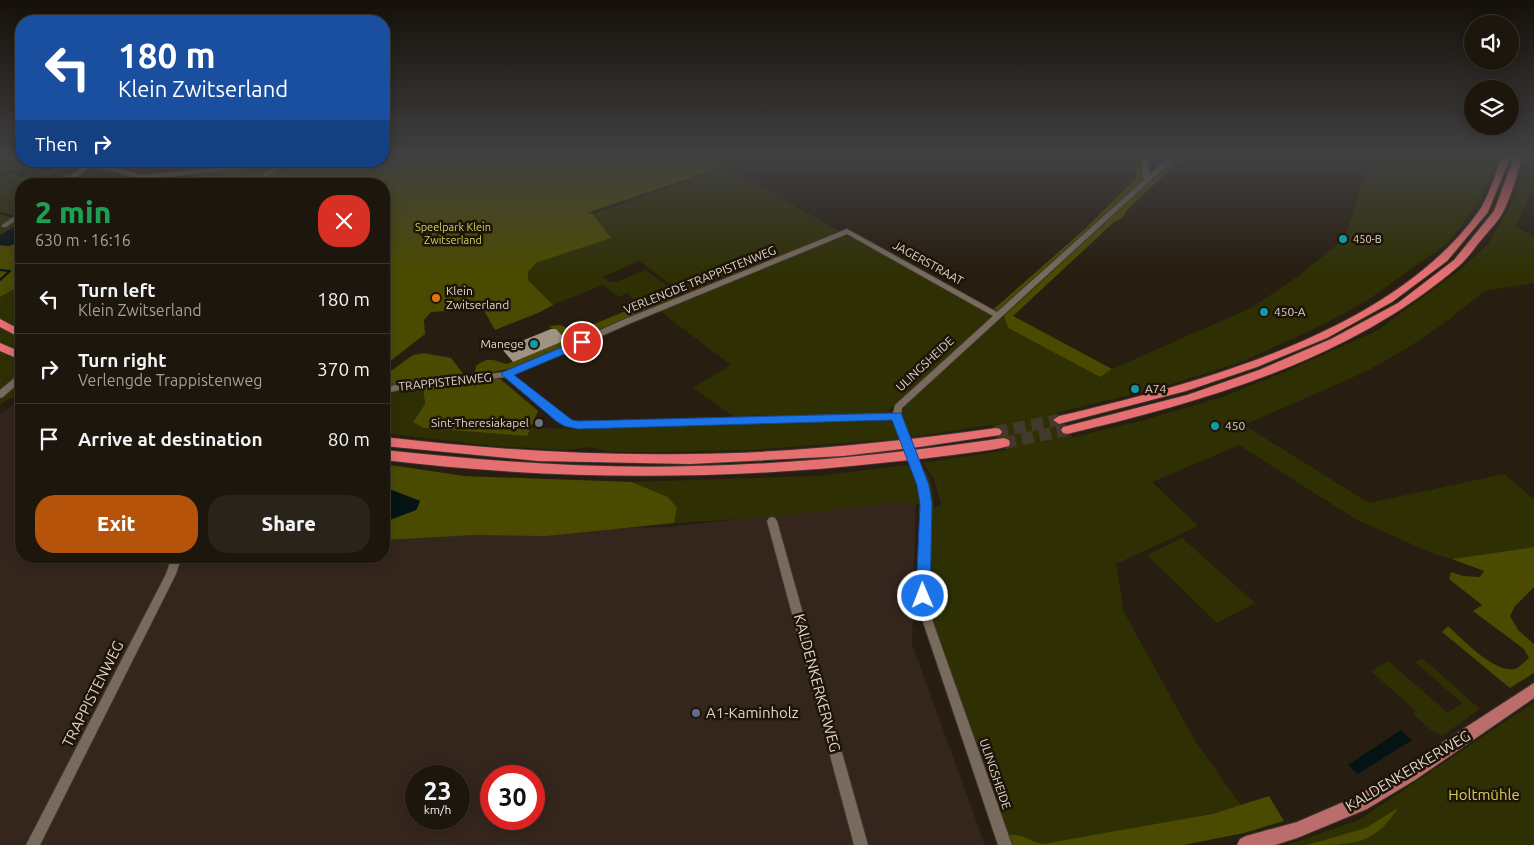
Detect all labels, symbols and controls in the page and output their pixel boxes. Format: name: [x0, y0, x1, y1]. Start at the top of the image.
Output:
map controls: [1464, 15, 1519, 135]
button: sound: [1464, 15, 1519, 70]
icon: left: [35, 35, 100, 100]
text: 180 m: [118, 35, 216, 75]
text: Klein Zwitserland: [118, 76, 288, 101]
button: layers: [1464, 80, 1519, 135]
icon: right: [88, 130, 116, 158]
text: Then: [35, 133, 78, 155]
text: 2 min: [35, 195, 111, 229]
button: close: [318, 195, 370, 247]
park label: Speelpark Klein Zwitserland: [415, 221, 491, 246]
text: 630 m · 16:16: [35, 231, 131, 249]
marker: 450-B: [1337, 233, 1349, 245]
place label: 450-B: [1353, 233, 1382, 245]
street label: JAGERSTRAAT: [891, 238, 966, 287]
street label: VERLENGDE TRAPPISTENWEG: [622, 243, 778, 316]
text: Turn left: [78, 279, 156, 301]
place label: Klein Zwitserland: [446, 284, 509, 311]
icon: left: [35, 285, 63, 313]
text: 180 m: [317, 288, 370, 310]
marker: Klein Zwitserland: [430, 292, 442, 304]
text: Klein Zwitserland: [78, 301, 202, 319]
place label: 450-A: [1274, 305, 1306, 318]
marker: 450-A: [1258, 306, 1270, 318]
pin: [561, 321, 603, 363]
icon: arrive: [568, 328, 596, 356]
street label: ULINGSHEIDE: [893, 334, 956, 393]
place label: Manege: [480, 337, 524, 350]
marker: Manege: [528, 338, 540, 350]
text: Turn right: [78, 349, 166, 371]
icon: right: [35, 355, 63, 383]
text: 370 m: [317, 358, 370, 380]
street label: TRAPPISTENWEG: [398, 370, 492, 393]
text: Verlengde Trappistenweg: [78, 371, 263, 389]
place label: A74: [1145, 382, 1167, 395]
marker: A74: [1129, 383, 1141, 395]
place label: Sint-Theresiakapel: [431, 416, 529, 429]
marker: Sint-Theresiakapel: [533, 417, 545, 429]
place label: 450: [1225, 419, 1246, 432]
marker: 450: [1209, 420, 1221, 432]
icon: arrive: [35, 425, 63, 453]
text: Arrive at destination: [78, 428, 263, 450]
text: 80 m: [328, 428, 370, 450]
button: Exit: [35, 495, 198, 553]
button: Share: [208, 495, 370, 553]
position arrow: [896, 569, 948, 621]
street label: KALDENKERKERWEG: [791, 612, 844, 754]
street label: TRAPPISTENWEG: [58, 638, 127, 750]
place label: A1-Kaminholz: [706, 704, 799, 721]
marker: A1-Kaminholz: [690, 707, 702, 719]
street label: KALDENKERKERWEG: [1342, 727, 1473, 815]
street label: ULINGSHEIDE: [977, 737, 1014, 811]
speed limit sign: 30: [480, 765, 545, 830]
text: 23: [423, 777, 452, 805]
park label: Holtmühle: [1448, 786, 1520, 803]
text: km/h: [424, 803, 451, 816]

